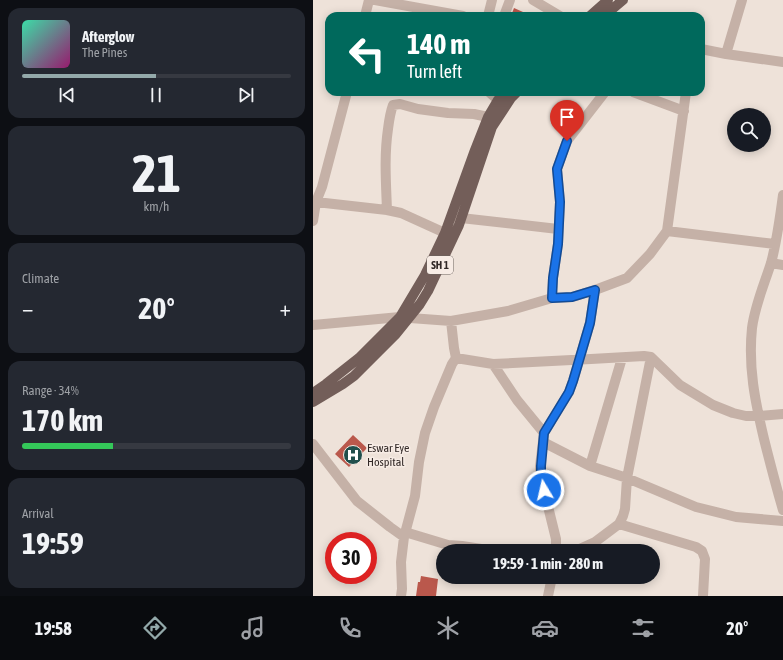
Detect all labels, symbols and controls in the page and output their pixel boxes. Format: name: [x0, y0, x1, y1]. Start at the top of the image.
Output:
text: Afterglow: [82, 28, 135, 45]
icon: left: [341, 28, 393, 80]
text: 140 m: [407, 28, 470, 60]
text: The Pines: [82, 45, 127, 60]
text: Turn left: [407, 61, 462, 82]
icon: previous: [56, 84, 78, 106]
icon: pause: [145, 84, 167, 106]
icon: next: [235, 84, 257, 106]
pin: [550, 100, 584, 141]
icon: arrive: [556, 106, 578, 128]
map controls: [727, 108, 771, 152]
button: search: [727, 108, 771, 152]
text: 21: [132, 143, 181, 203]
text: km/h: [144, 199, 169, 214]
road number: SH 1: [427, 256, 453, 274]
text: Climate: [22, 271, 59, 286]
text: 20°: [138, 291, 175, 325]
text: −: [22, 295, 33, 321]
text: +: [280, 295, 291, 321]
text: Range · 34%: [22, 383, 79, 398]
text: 170 km: [22, 403, 103, 437]
place label: Eswar Eye Hospital: [367, 441, 410, 469]
hospital icon: Eswar Eye Hospital: [342, 444, 364, 466]
position arrow: [523, 469, 565, 511]
text: Arrival: [22, 506, 54, 521]
text: 19:59: [22, 526, 84, 560]
speed limit sign: 30: [325, 532, 377, 584]
text: 19:59 · 1 min · 280 m: [493, 555, 603, 572]
icon: directions: [141, 614, 169, 642]
icon: music: [239, 614, 267, 642]
icon: phone: [336, 614, 364, 642]
icon: climate: [434, 614, 462, 642]
icon: car: [531, 614, 559, 642]
icon: filters: [629, 614, 657, 642]
text: 19:58: [35, 618, 72, 639]
text: 20°: [726, 618, 748, 639]

